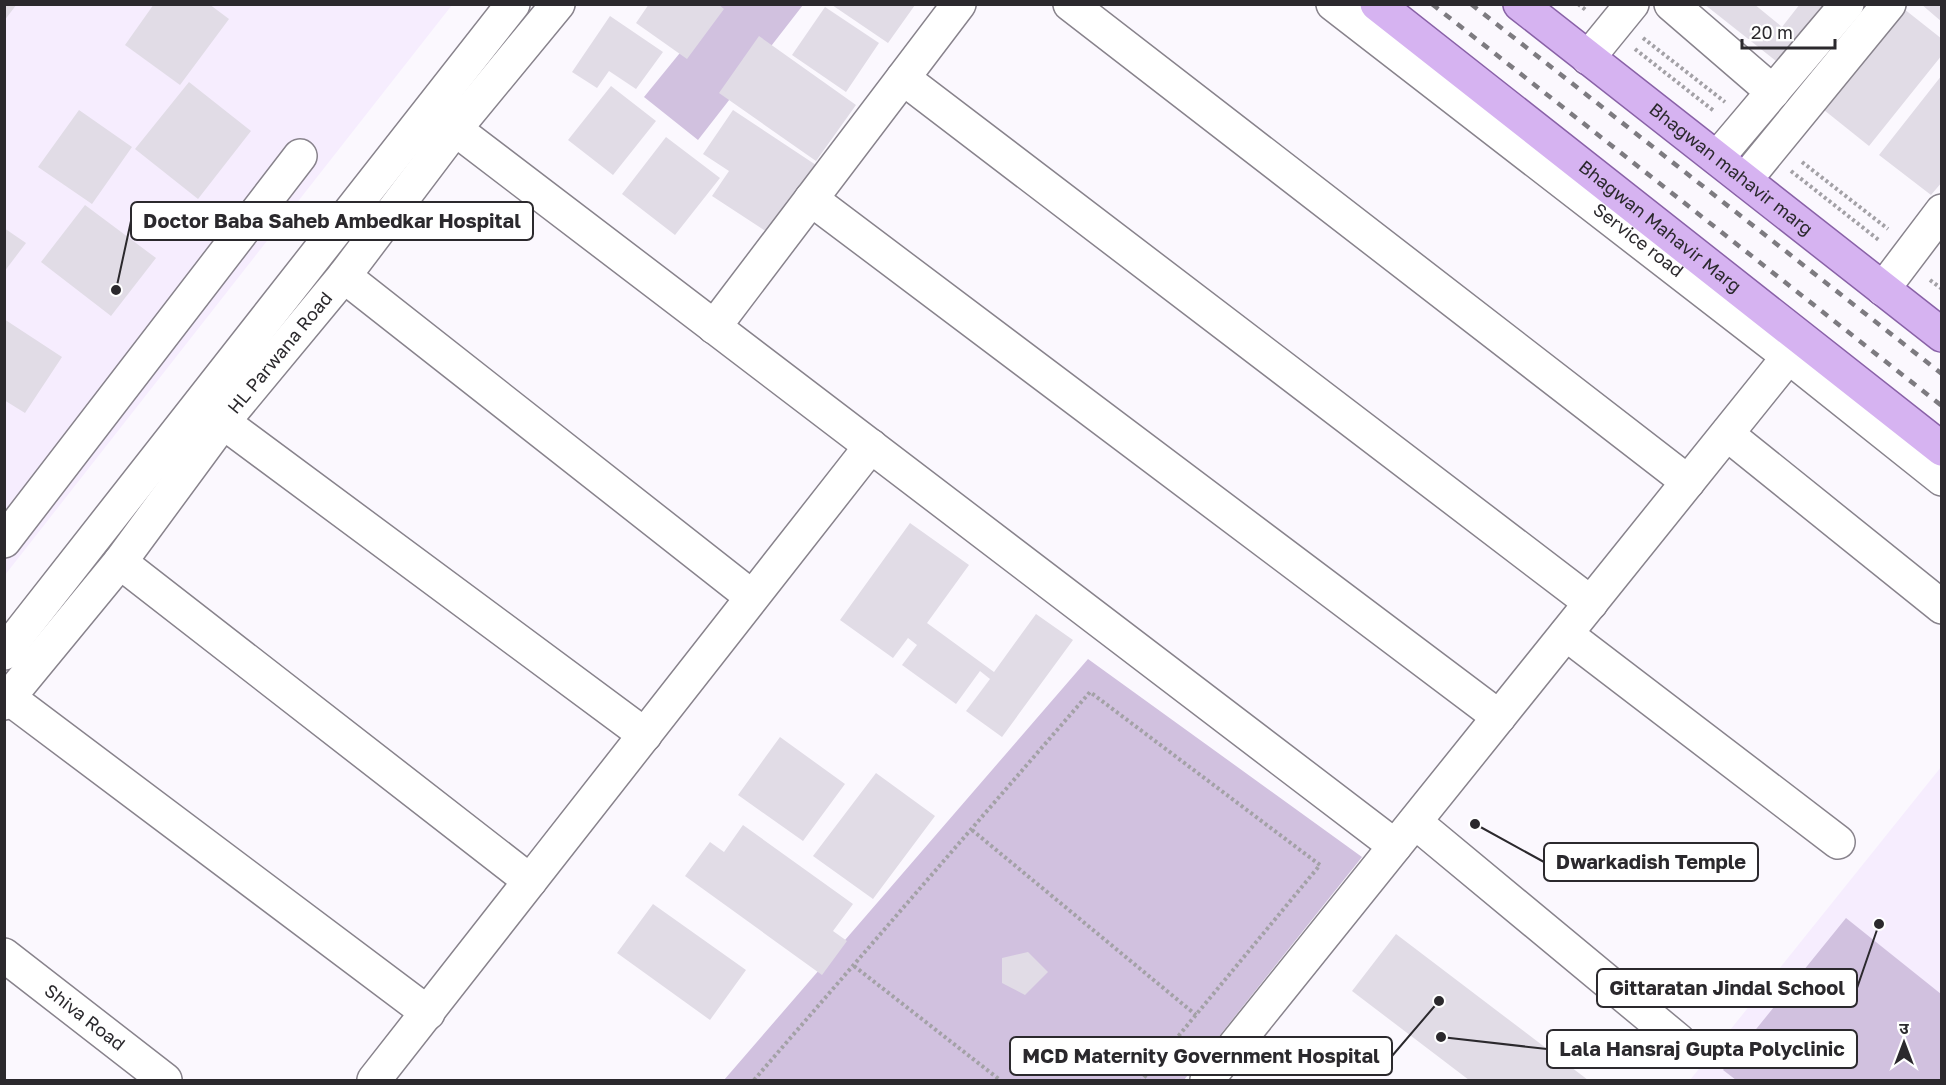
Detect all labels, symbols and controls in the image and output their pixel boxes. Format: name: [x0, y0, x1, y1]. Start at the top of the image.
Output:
scale bar: [1742, 12, 1835, 50]
text: 20 m: [1751, 21, 1793, 43]
street label: Bhagwan mahavir marg: [1645, 98, 1818, 240]
street label: Bhagwan Mahavir Marg: [1575, 155, 1746, 297]
street label: Service road: [1589, 198, 1688, 281]
callout: Doctor Baba Saheb Ambedkar Hospital: [131, 202, 533, 240]
text: Doctor Baba Saheb Ambedkar Hospital: [143, 208, 521, 232]
street label: HL Parwana Road: [222, 287, 336, 418]
callout: Dwarkadish Temple: [1544, 843, 1758, 881]
text: Dwarkadish Temple: [1556, 849, 1746, 873]
callout: Gittaratan Jindal School: [1597, 969, 1857, 1007]
text: Gittaratan Jindal School: [1609, 975, 1845, 999]
street label: Shiva Road: [41, 979, 130, 1055]
north arrow: [1874, 1013, 1934, 1073]
text: उ: [1899, 1018, 1909, 1038]
callout: Lala Hansraj Gupta Polyclinic: [1547, 1030, 1857, 1068]
text: Lala Hansraj Gupta Polyclinic: [1559, 1036, 1845, 1060]
callout: MCD Maternity Government Hospital: [1010, 1037, 1392, 1075]
text: MCD Maternity Government Hospital: [1022, 1043, 1380, 1067]

